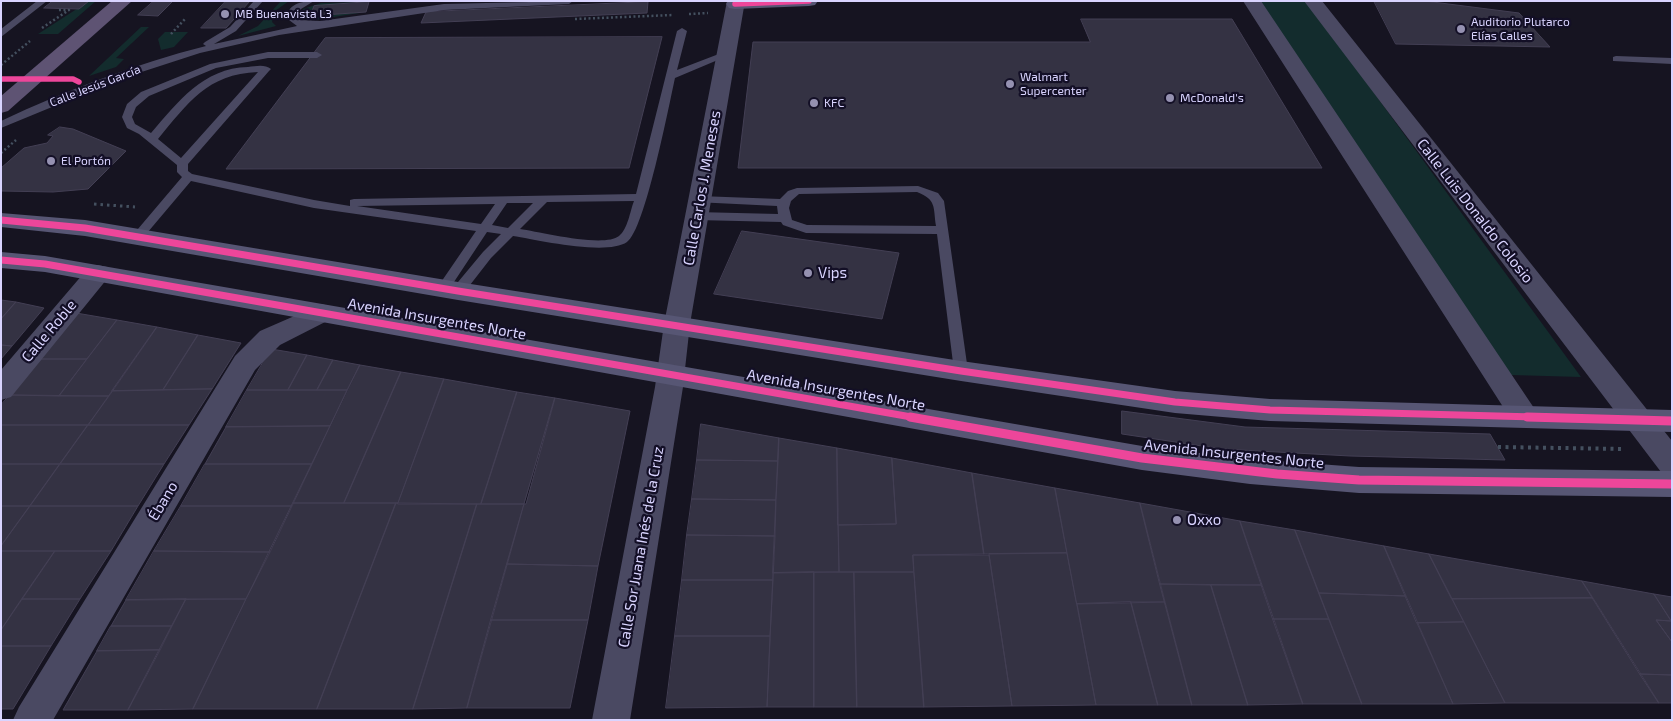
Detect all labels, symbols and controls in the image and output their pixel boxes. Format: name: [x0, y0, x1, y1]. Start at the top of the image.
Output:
place label: MB Buenavista L3: [235, 7, 332, 21]
marker: MB Buenavista L3: [219, 8, 231, 20]
place label: Auditorio Plutarco Elías Calles: [1471, 15, 1570, 43]
marker: Auditorio Plutarco Elías Calles: [1455, 23, 1467, 35]
street label: Calle Jesús García: [48, 62, 142, 110]
place label: Walmart Supercenter: [1020, 70, 1087, 98]
marker: Walmart Supercenter: [1004, 78, 1016, 90]
place label: McDonald's: [1180, 91, 1244, 105]
marker: McDonald's: [1164, 92, 1176, 104]
place label: KFC: [824, 96, 844, 110]
marker: KFC: [808, 97, 820, 109]
street label: Calle Carlos J. Meneses: [680, 109, 724, 267]
street label: Calle Luis Donaldo Colosio: [1413, 135, 1537, 287]
place label: El Portón: [61, 154, 111, 168]
marker: El Portón: [45, 155, 57, 167]
place label: Vips: [818, 264, 847, 282]
marker: Vips: [802, 267, 814, 279]
street label: Avenida Insurgentes Norte: [346, 294, 528, 344]
street label: Calle Roble: [18, 296, 80, 366]
street label: Avenida Insurgentes Norte: [745, 365, 927, 415]
street label: Avenida Insurgentes Norte: [1143, 436, 1325, 472]
street label: Calle Sor Juana Inés de la Cruz: [614, 445, 668, 649]
street label: Ébano: [144, 478, 182, 524]
place label: Oxxo: [1187, 511, 1221, 529]
marker: Oxxo: [1171, 514, 1183, 526]

